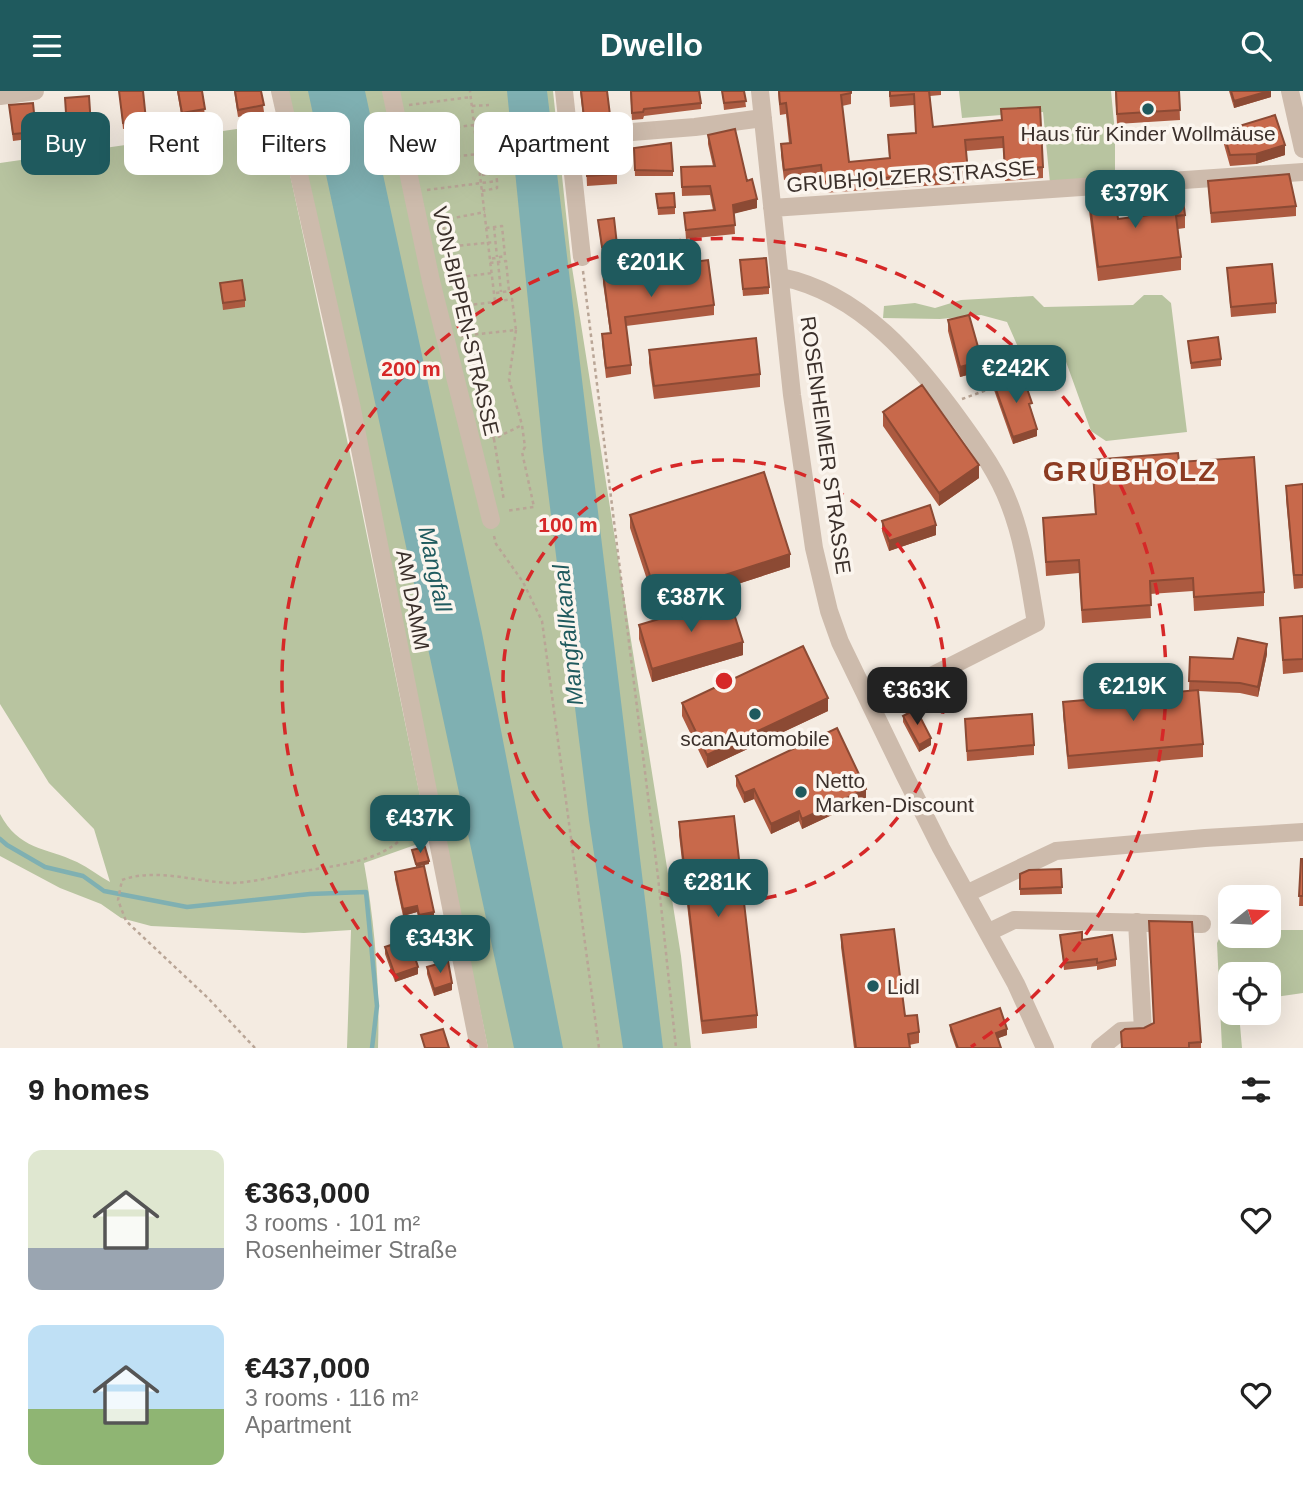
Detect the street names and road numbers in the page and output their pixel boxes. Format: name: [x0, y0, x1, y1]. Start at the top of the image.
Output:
street label: GRUBHOLZER STRASSE: [786, 156, 1036, 196]
street label: VON-BIPPEN-STRASSE: [428, 204, 504, 438]
street label: ROSENHEIMER STRASSE: [797, 315, 855, 575]
street label: AM DAMM: [392, 548, 434, 652]

